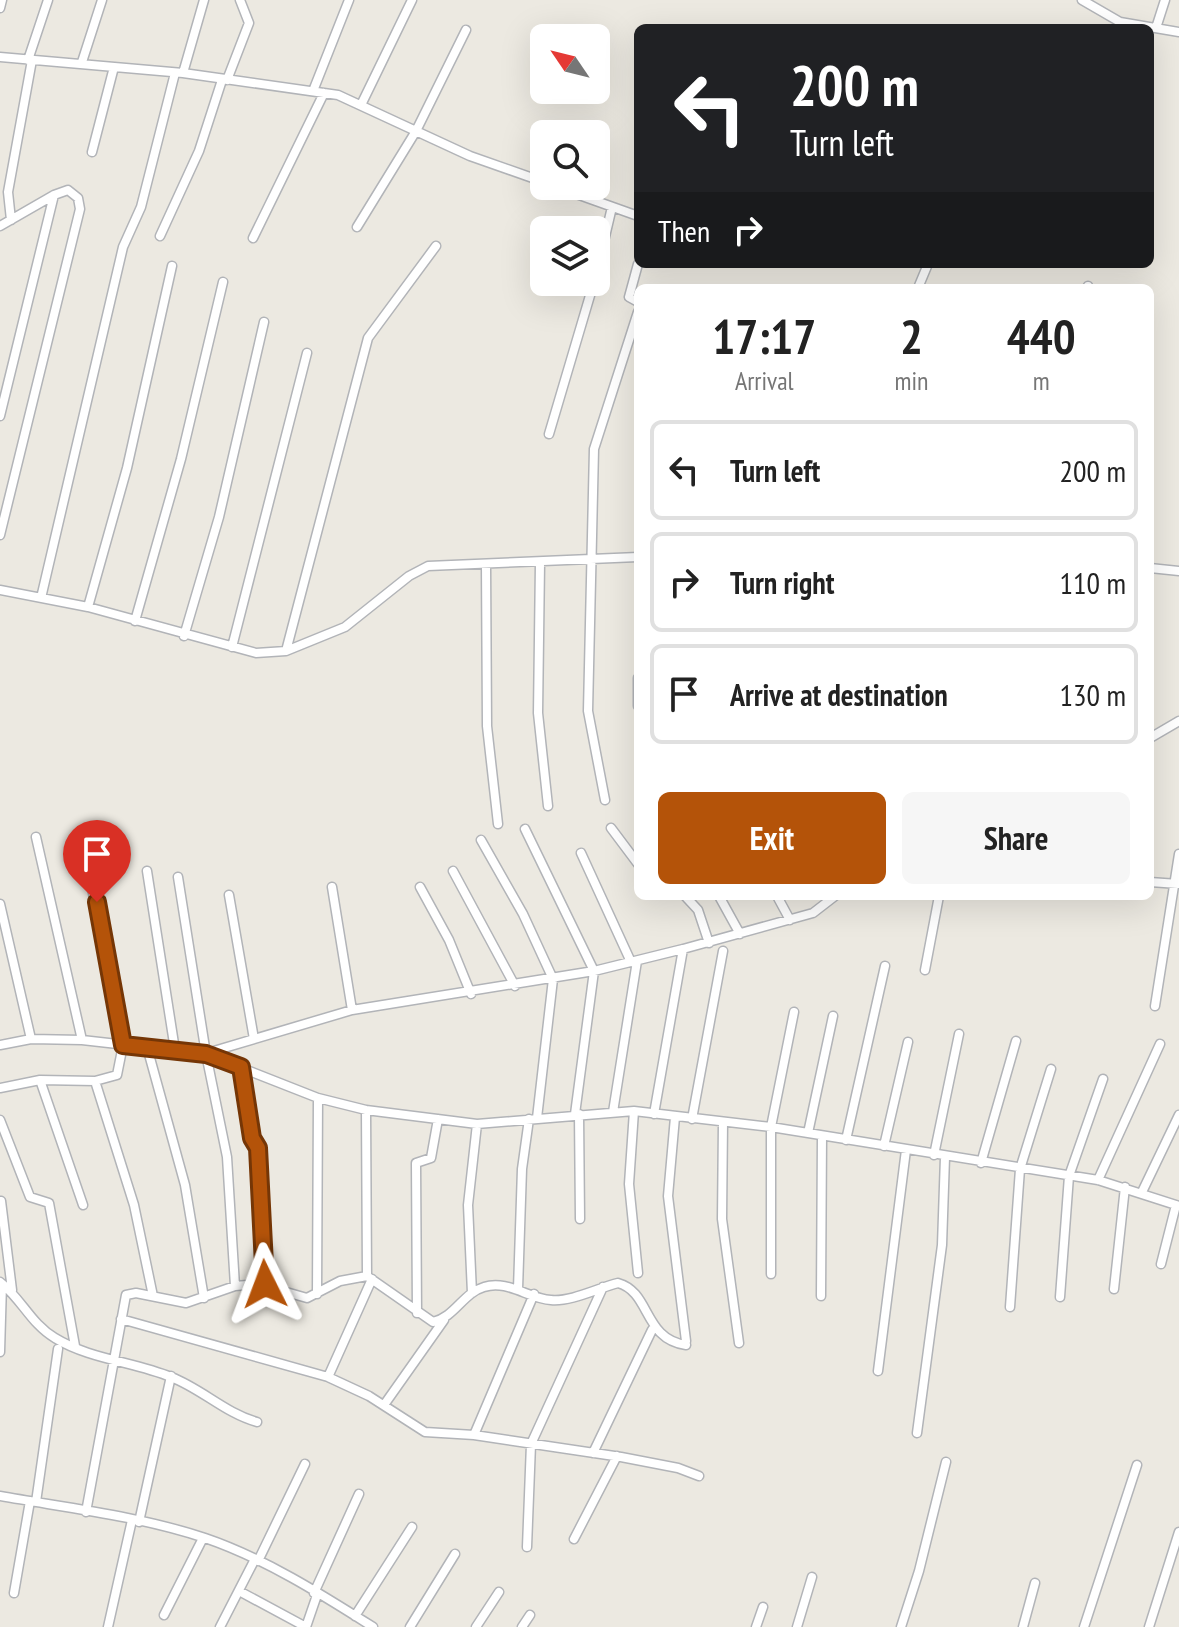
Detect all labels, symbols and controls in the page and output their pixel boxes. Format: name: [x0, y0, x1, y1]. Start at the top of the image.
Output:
north arrow: [530, 24, 610, 104]
map controls: [530, 24, 610, 296]
text: 200 m: [790, 49, 919, 121]
icon: left: [658, 56, 762, 160]
text: Turn left: [790, 119, 894, 166]
button: search: [530, 120, 610, 200]
icon: right: [726, 208, 770, 252]
text: Then: [658, 211, 710, 250]
button: layers: [530, 216, 610, 296]
text: 17:17: [712, 305, 816, 367]
text: 2: [900, 305, 923, 367]
text: 440: [1007, 305, 1076, 367]
text: Arrival: [735, 364, 794, 397]
text: min: [894, 364, 928, 397]
text: m: [1033, 364, 1050, 397]
icon: left: [662, 448, 706, 492]
text: Turn left: [730, 451, 820, 490]
text: 200 m: [1060, 451, 1126, 490]
icon: right: [662, 560, 706, 604]
text: Turn right: [730, 563, 834, 602]
text: 110 m: [1060, 563, 1126, 602]
icon: arrive: [662, 672, 706, 716]
text: Arrive at destination: [730, 675, 948, 714]
text: 130 m: [1060, 675, 1126, 714]
button: Exit: [658, 792, 886, 884]
button: Share: [902, 792, 1130, 884]
pin: [63, 820, 131, 902]
icon: arrive: [75, 832, 119, 876]
position arrow: [223, 1242, 307, 1326]

